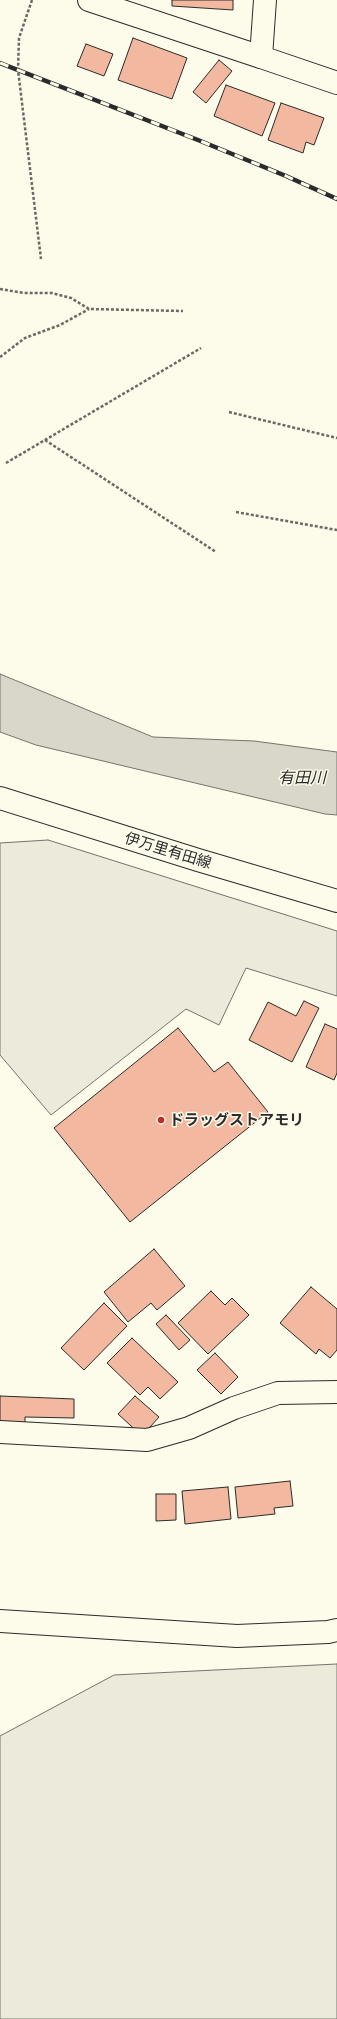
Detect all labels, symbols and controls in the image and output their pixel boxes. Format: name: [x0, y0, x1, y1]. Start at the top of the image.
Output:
water label: 有田川: [278, 768, 326, 788]
street label: 伊万里有田線: [122, 829, 214, 873]
place label: ドラッグストアモリ: [169, 1111, 304, 1129]
marker: ドラッグストアモリ: [156, 1115, 166, 1125]

